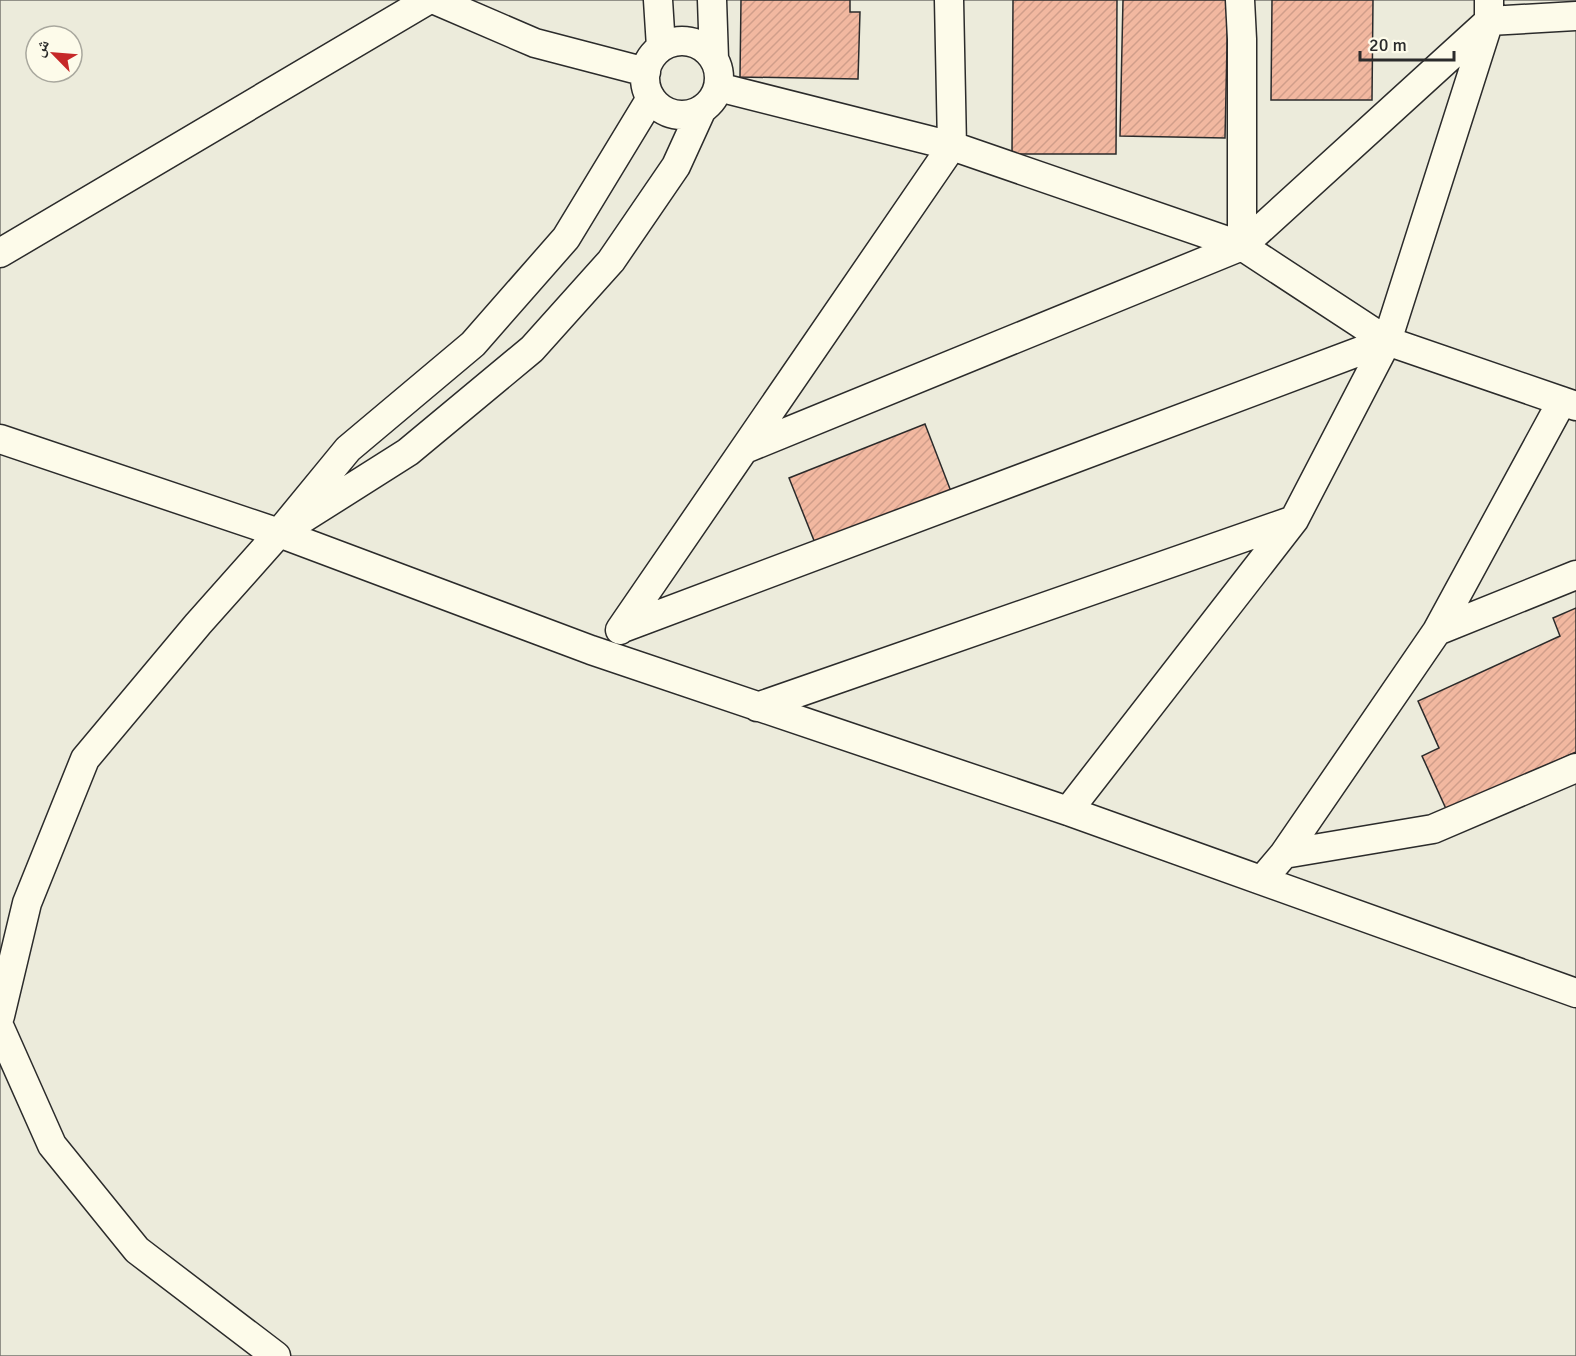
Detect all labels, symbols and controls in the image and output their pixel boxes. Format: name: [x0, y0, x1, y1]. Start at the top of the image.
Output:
north arrow: [24, 24, 84, 84]
scale bar: [1360, 24, 1454, 62]
text: 20 m: [1369, 34, 1407, 56]
text: ش: [29, 36, 54, 60]

